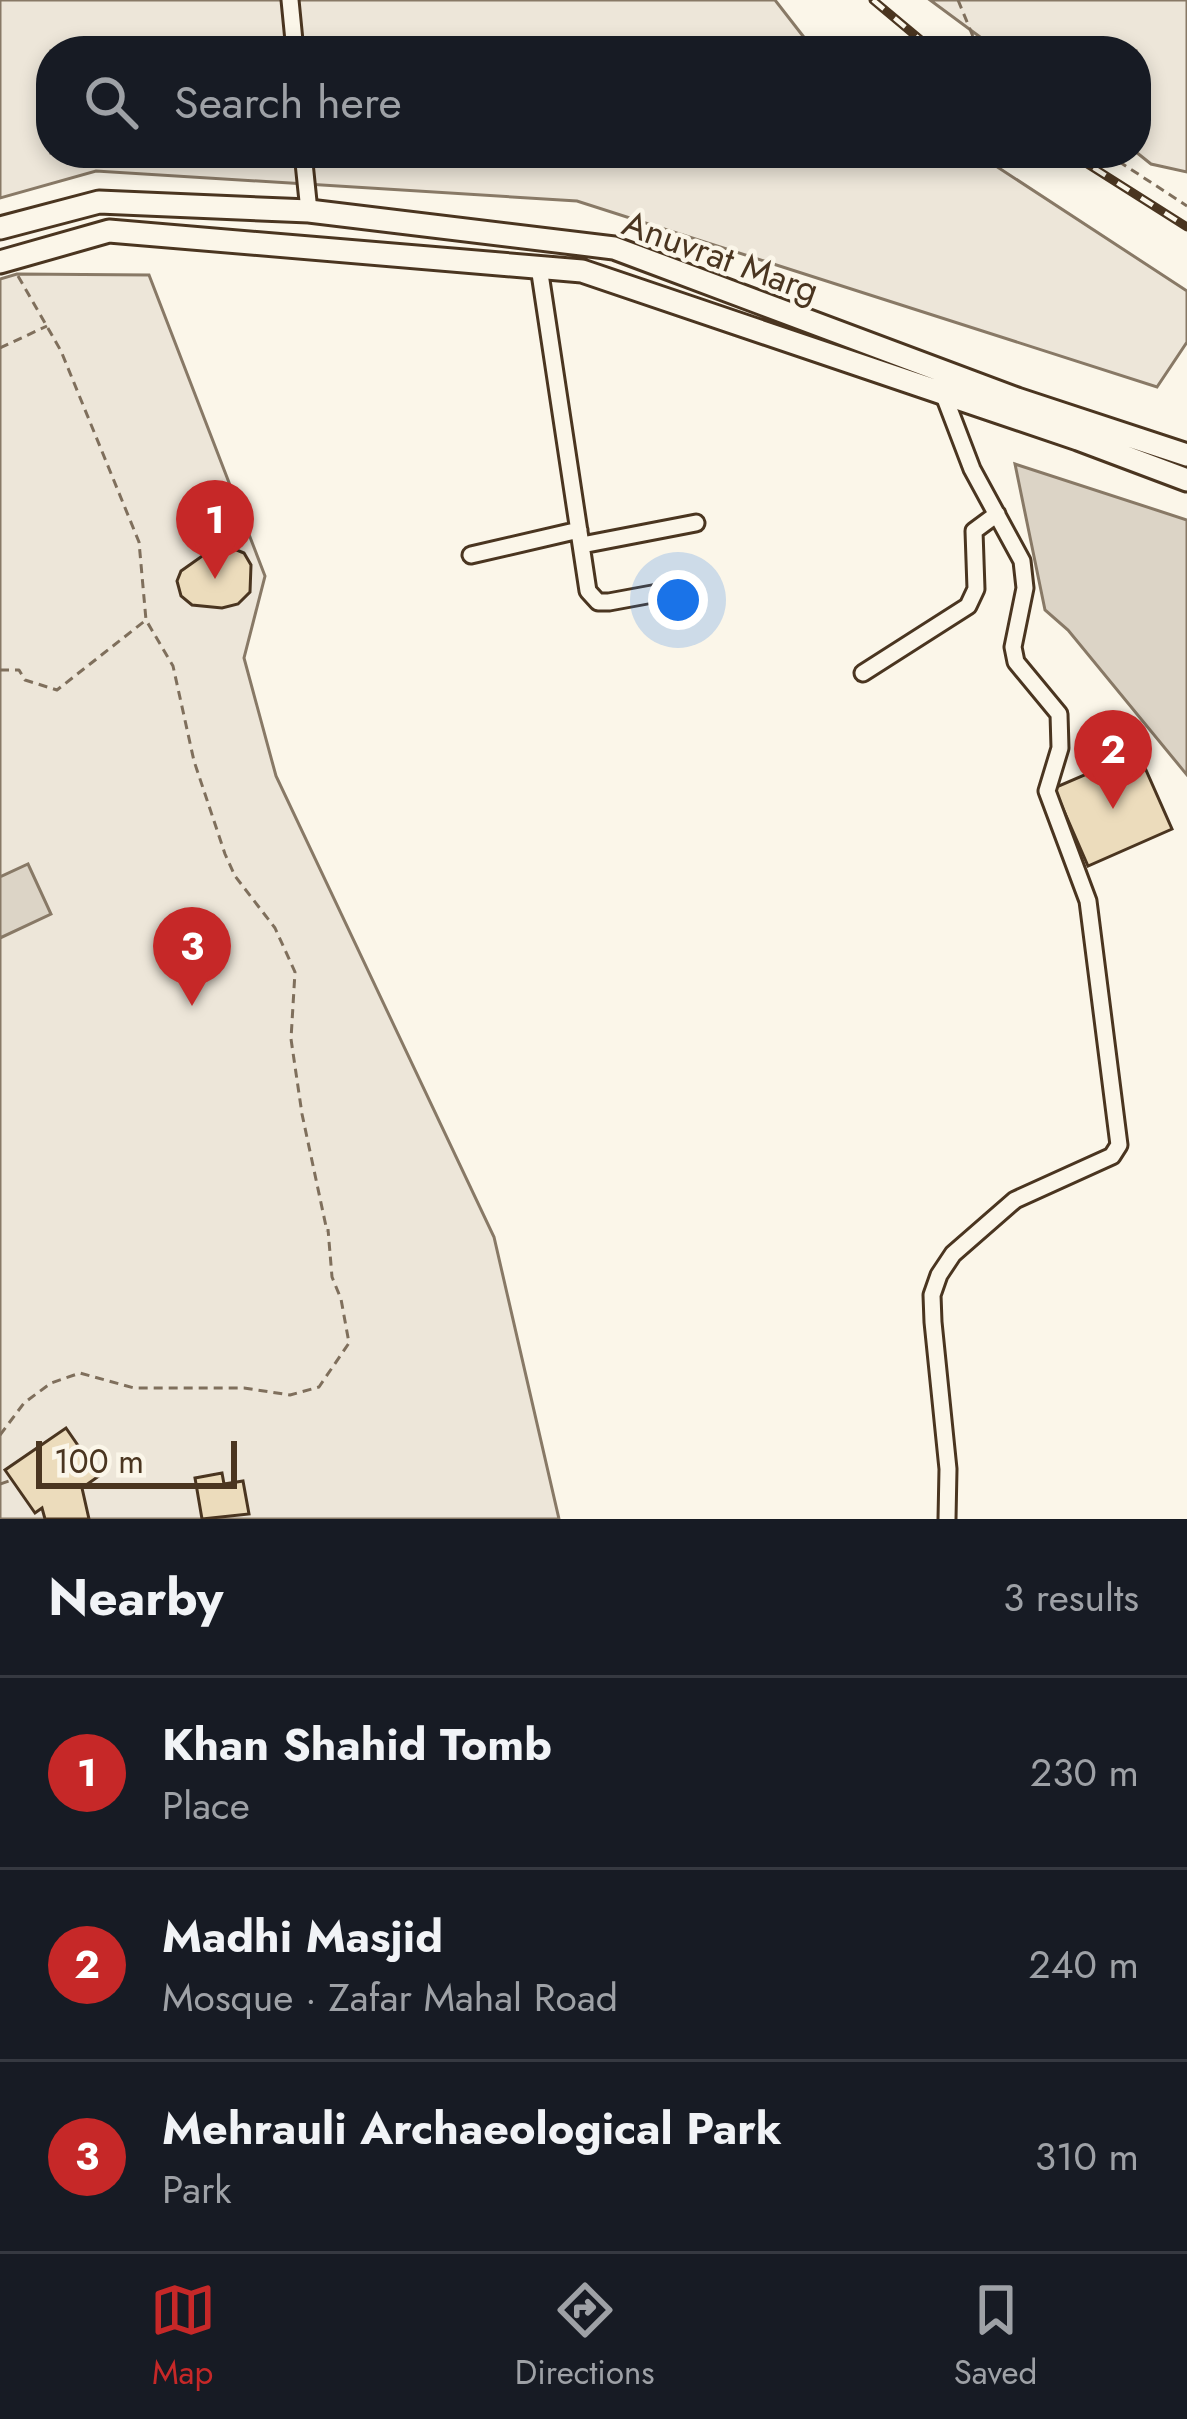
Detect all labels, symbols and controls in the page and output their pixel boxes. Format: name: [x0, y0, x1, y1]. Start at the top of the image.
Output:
search box: [36, 36, 1151, 168]
icon: search: [78, 69, 144, 135]
text: Search here: [174, 70, 402, 135]
street label: Anuvrat Marg: [616, 196, 826, 316]
pin: 1: [176, 480, 254, 579]
your location: [648, 570, 708, 630]
pin: 2: [1074, 710, 1152, 809]
pin: 3: [153, 907, 231, 1006]
scale bar: [36, 1435, 237, 1488]
text: 100 m: [54, 1438, 144, 1485]
text: Nearby: [48, 1560, 223, 1634]
text: 3 results: [1003, 1569, 1139, 1626]
text: Khan Shahid Tomb: [162, 1712, 552, 1777]
text: 1: [77, 1744, 97, 1801]
text: 230 m: [1030, 1744, 1139, 1801]
text: Place: [162, 1777, 250, 1834]
text: Madhi Masjid: [162, 1904, 443, 1969]
text: 2: [74, 1936, 100, 1993]
text: 240 m: [1029, 1936, 1139, 1993]
text: Mosque · Zafar Mahal Road: [162, 1969, 618, 2026]
text: Mehrauli Archaeological Park: [162, 2096, 782, 2161]
text: 3: [75, 2128, 99, 2185]
text: 310 m: [1035, 2128, 1139, 2185]
text: Park: [162, 2161, 232, 2218]
tab: Map: [150, 2277, 216, 2396]
tab: Directions: [515, 2277, 655, 2396]
tab: Saved: [954, 2277, 1037, 2396]

